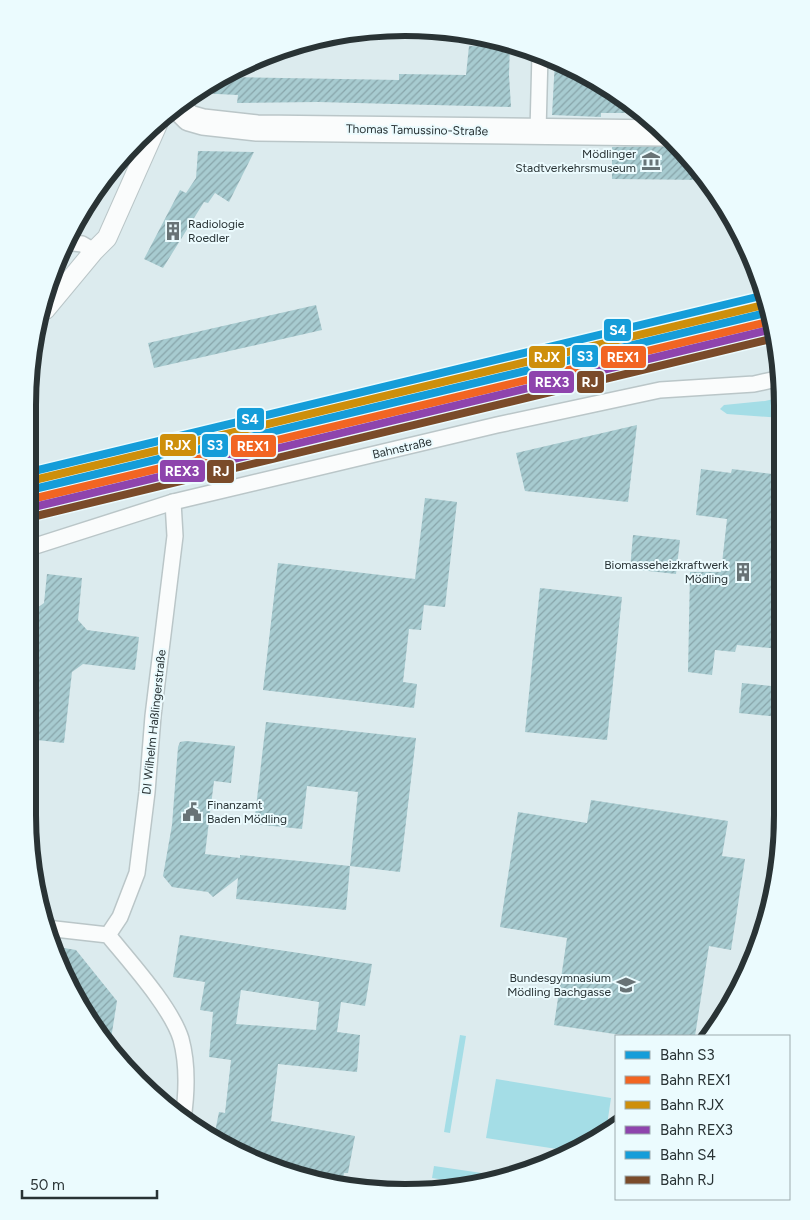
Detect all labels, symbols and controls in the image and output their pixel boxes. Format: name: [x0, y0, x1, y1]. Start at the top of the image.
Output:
street label: Thomas Tamussino-Straße: [346, 122, 489, 138]
place label: Mödlinger Stadtverkehrsmuseum: [515, 147, 636, 175]
museum icon: Mödlinger Stadtverkehrsmuseum: [640, 150, 662, 172]
place label: Radiologie Roedler: [188, 217, 245, 245]
building icon: Radiologie Roedler: [162, 220, 184, 242]
line badge: S4: [603, 318, 632, 342]
text: S4: [609, 322, 627, 339]
line badge: S3: [571, 344, 599, 368]
line badge: RJX: [528, 345, 566, 369]
line badge: REX1: [600, 345, 647, 369]
text: S3: [577, 348, 593, 365]
text: RJX: [534, 349, 561, 366]
text: REX1: [607, 349, 639, 366]
line badge: REX3: [528, 370, 575, 394]
line badge: RJ: [576, 370, 605, 394]
text: REX3: [535, 374, 569, 391]
text: RJ: [582, 374, 598, 391]
line badge: S4: [236, 407, 265, 431]
text: S4: [241, 411, 259, 428]
line badge: RJX: [159, 433, 197, 457]
line badge: S3: [201, 433, 229, 458]
line badge: REX1: [230, 434, 277, 458]
street label: Bahnstraße: [371, 434, 433, 462]
text: RJX: [165, 437, 192, 454]
text: S3: [207, 437, 223, 454]
text: REX1: [237, 438, 269, 455]
line badge: REX3: [159, 459, 206, 483]
line badge: RJ: [206, 459, 235, 484]
text: REX3: [165, 463, 199, 480]
text: RJ: [213, 463, 229, 480]
place label: Biomasseheizkraftwerk Mödling: [604, 558, 728, 586]
building icon: Biomasseheizkraftwerk Mödling: [732, 561, 754, 583]
street label: DI Wilhelm Haßlingerstraße: [139, 648, 169, 795]
place label: Finanzamt Baden Mödling: [207, 798, 287, 826]
public building icon: Finanzamt Baden Mödling: [181, 801, 203, 823]
place label: Bundesgymnasium Mödling Bachgasse: [507, 971, 611, 999]
school or university icon: Bundesgymnasium Mödling Bachgasse: [615, 974, 637, 996]
legend: [615, 1035, 790, 1200]
text: Bahn S3: [660, 1046, 715, 1064]
text: Bahn REX1: [660, 1071, 731, 1089]
text: Bahn RJX: [660, 1096, 724, 1114]
text: Bahn REX3: [660, 1121, 733, 1139]
text: Bahn S4: [660, 1146, 716, 1164]
scale bar: [22, 1168, 158, 1200]
text: Bahn RJ: [660, 1171, 714, 1189]
text: 50 m: [30, 1176, 65, 1194]

